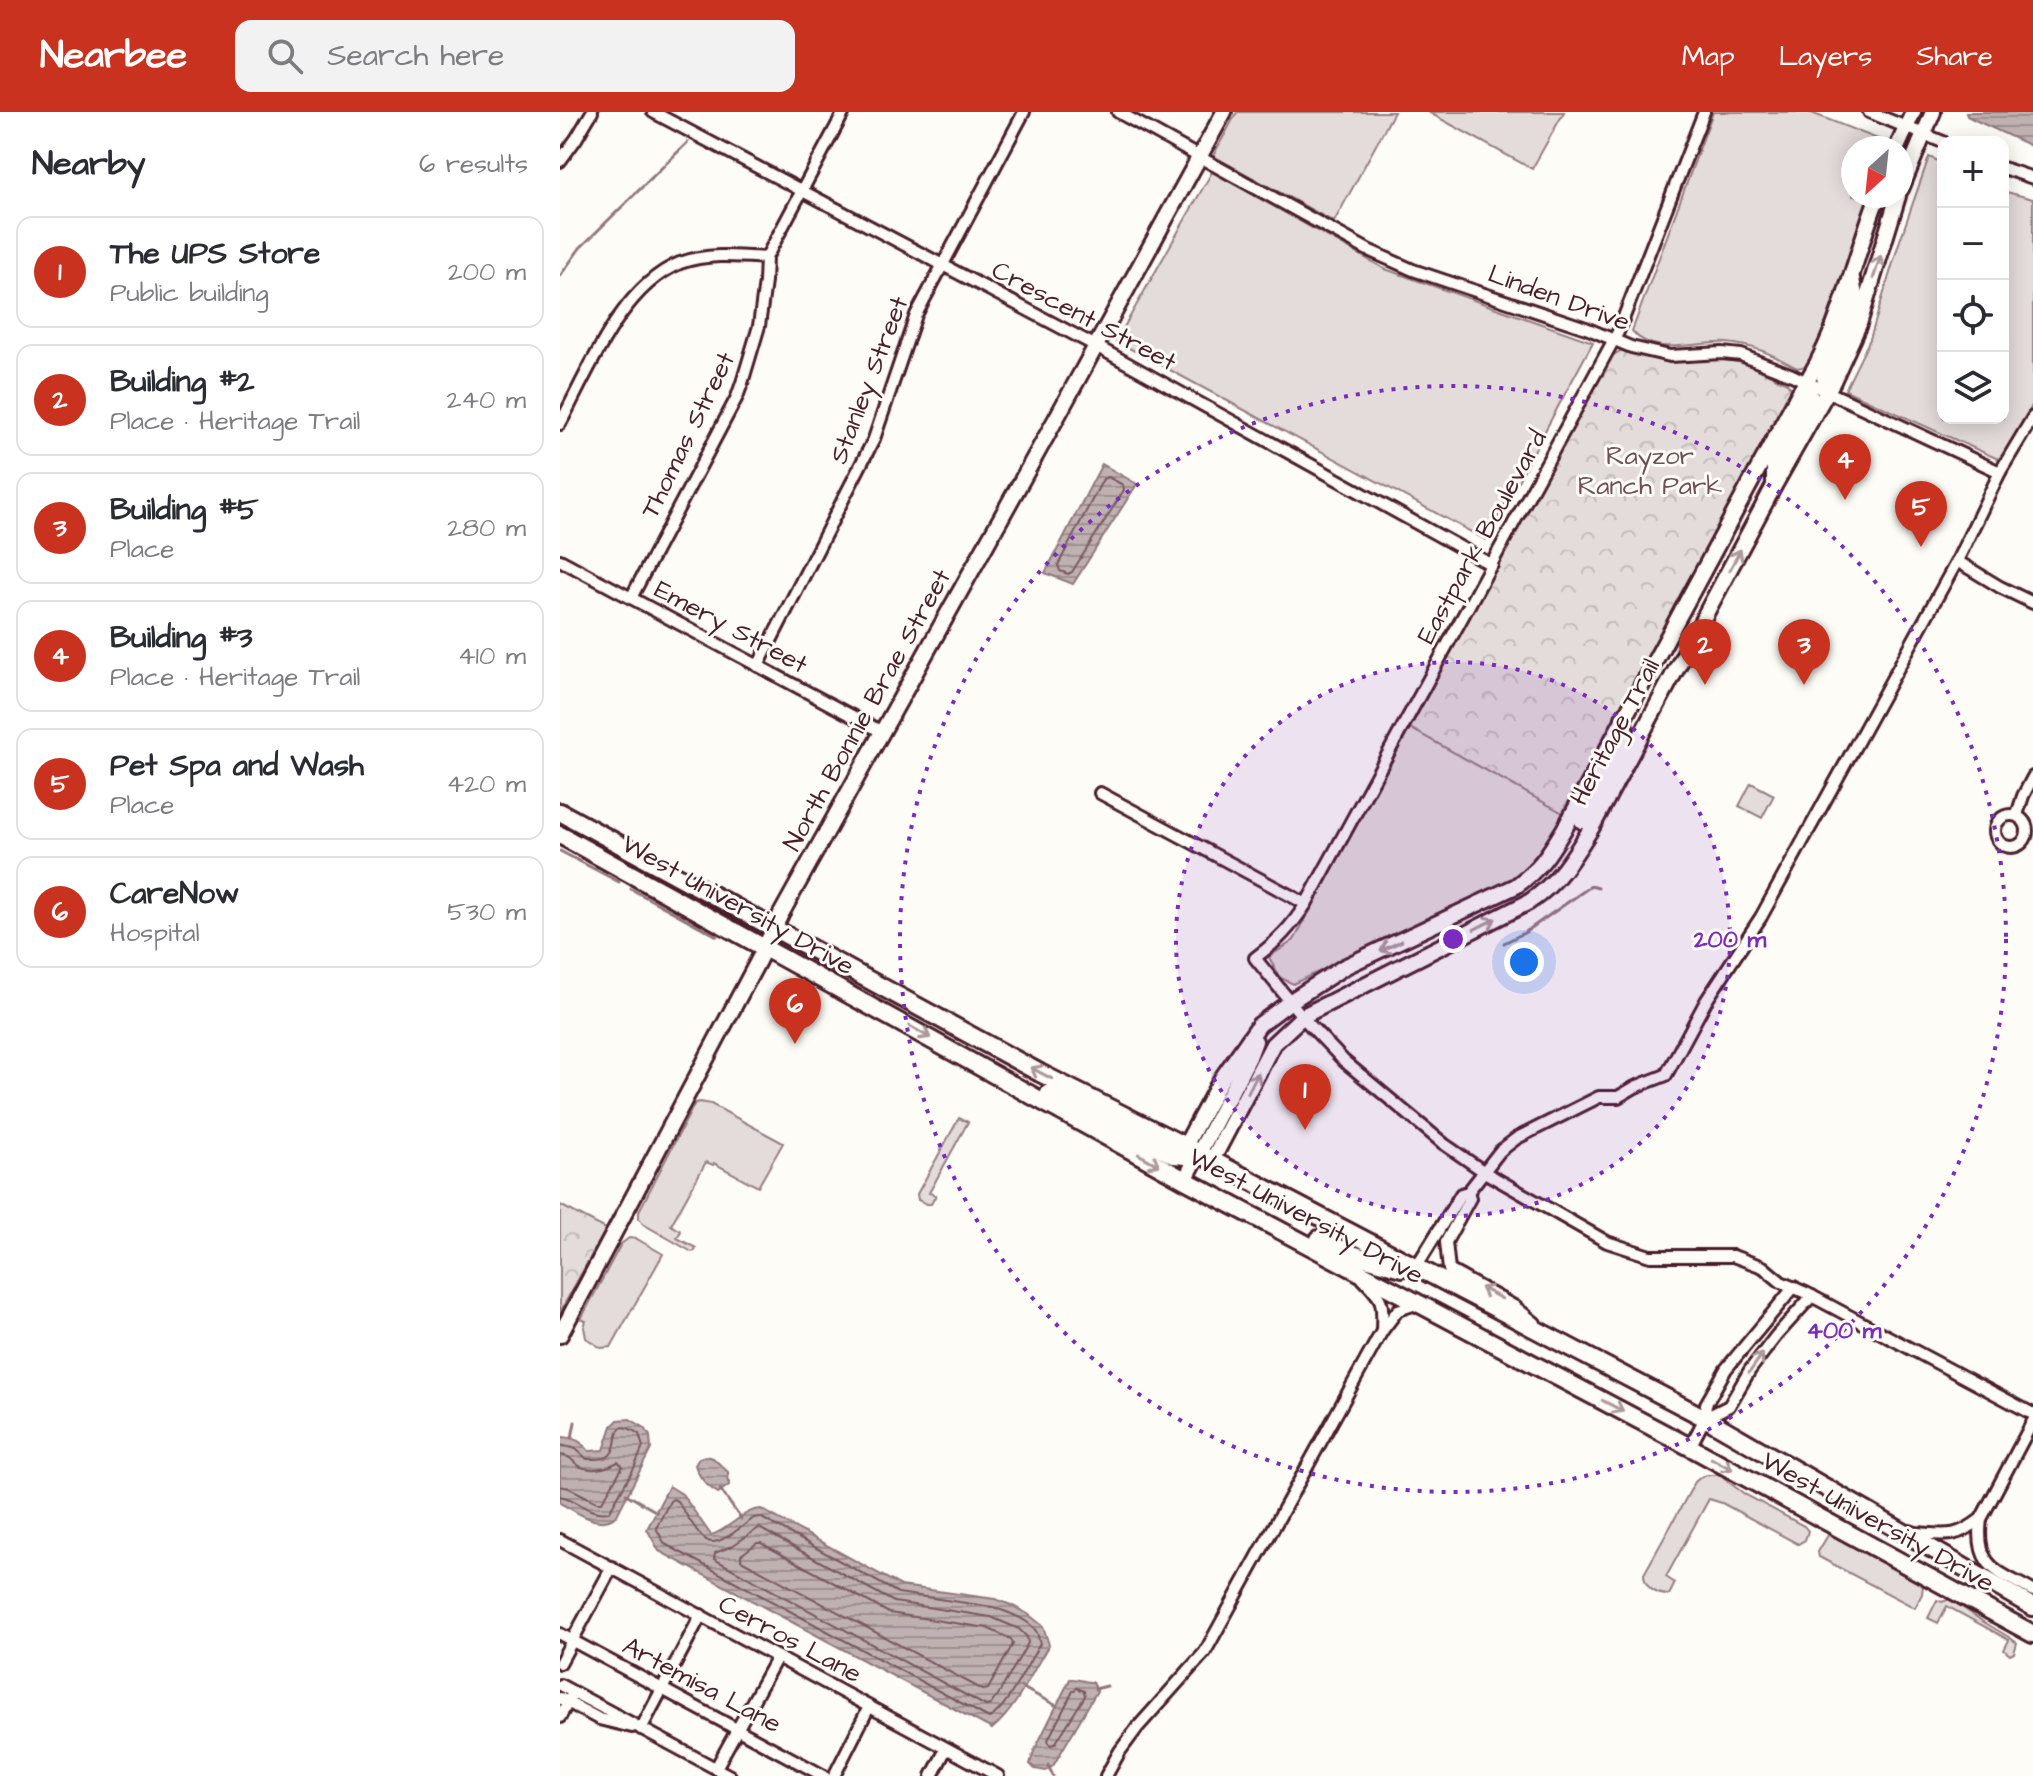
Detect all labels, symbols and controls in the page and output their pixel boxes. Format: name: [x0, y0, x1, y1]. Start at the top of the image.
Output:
search box: [235, 20, 795, 92]
text: Nearbee: [40, 30, 187, 82]
icon: search: [263, 34, 307, 78]
text: Search here: [327, 35, 504, 77]
text: Map: [1682, 37, 1735, 76]
text: Layers: [1779, 37, 1872, 76]
text: Share: [1916, 37, 1993, 76]
north arrow: [1841, 136, 1913, 208]
map controls: [1937, 136, 2009, 424]
button: +: [1937, 136, 2009, 208]
text: Nearby: [32, 140, 146, 188]
text: 6 results: [419, 146, 528, 182]
button: −: [1937, 208, 2009, 280]
text: The UPS Store: [110, 233, 320, 275]
street label: Crescent Street: [985, 252, 1183, 380]
text: 1: [58, 254, 62, 290]
text: 200 m: [448, 254, 526, 290]
one-way arrow: [1871, 255, 1886, 280]
street label: Linden Drive: [1483, 256, 1635, 340]
text: Public building: [110, 275, 269, 311]
button: locate: [1937, 280, 2009, 352]
street label: Stanley Street: [821, 291, 919, 470]
street label: Thomas Street: [632, 345, 744, 524]
button: layers: [1937, 352, 2009, 424]
text: Building #2: [110, 361, 255, 403]
text: 2: [53, 382, 67, 418]
text: 240 m: [446, 382, 526, 418]
text: Place · Heritage Trail: [110, 403, 360, 439]
street label: Eastpark Boulevard: [1408, 424, 1556, 650]
pin: 4: [1819, 434, 1871, 500]
park label: Rayzor Ranch Park: [1578, 438, 1722, 504]
pin: 5: [1895, 481, 1947, 547]
text: Building #5: [110, 489, 259, 531]
text: 3: [53, 510, 67, 546]
text: 280 m: [447, 510, 526, 546]
text: Place: [110, 531, 174, 567]
one-way arrow: [1727, 549, 1743, 573]
street label: North Bonnie Brae Street: [774, 562, 960, 858]
street label: Emery Street: [647, 571, 814, 685]
text: Building #3: [110, 617, 253, 659]
pin: 2: [1679, 619, 1731, 685]
pin: 3: [1778, 619, 1830, 685]
text: 4: [51, 638, 69, 674]
text: 410 m: [458, 638, 526, 674]
street label: Heritage Trail: [1561, 652, 1671, 813]
text: Place · Heritage Trail: [110, 659, 360, 695]
text: Pet Spa and Wash: [110, 745, 364, 787]
text: 5: [51, 766, 69, 802]
text: 420 m: [446, 766, 526, 802]
text: Place: [110, 787, 174, 823]
street label: West University Drive: [614, 826, 861, 986]
text: CareNow: [110, 873, 239, 915]
text: 6: [52, 894, 68, 930]
text: 530 m: [447, 894, 526, 930]
text: Hospital: [110, 915, 200, 951]
one-way arrow: [1472, 916, 1496, 932]
text: 200 m: [1693, 923, 1766, 957]
centre of rings: [1439, 925, 1467, 953]
one-way arrow: [1379, 939, 1403, 954]
your location: [1504, 942, 1544, 982]
pin: 6: [769, 978, 821, 1044]
one-way arrow: [907, 1025, 931, 1041]
pin: 1: [1279, 1064, 1331, 1130]
one-way arrow: [1029, 1065, 1053, 1081]
one-way arrow: [1246, 1071, 1262, 1095]
street label: West University Drive: [1181, 1139, 1430, 1295]
one-way arrow: [1137, 1152, 1160, 1168]
one-way arrow: [1479, 1284, 1503, 1300]
text: 400 m: [1807, 1314, 1882, 1348]
one-way arrow: [1747, 1353, 1764, 1374]
one-way arrow: [1601, 1399, 1625, 1415]
street label: West University Drive: [1754, 1443, 2001, 1603]
one-way arrow: [1710, 1457, 1734, 1472]
street label: Cerros Lane: [712, 1586, 868, 1692]
street label: Artemisa Lane: [616, 1628, 788, 1742]

